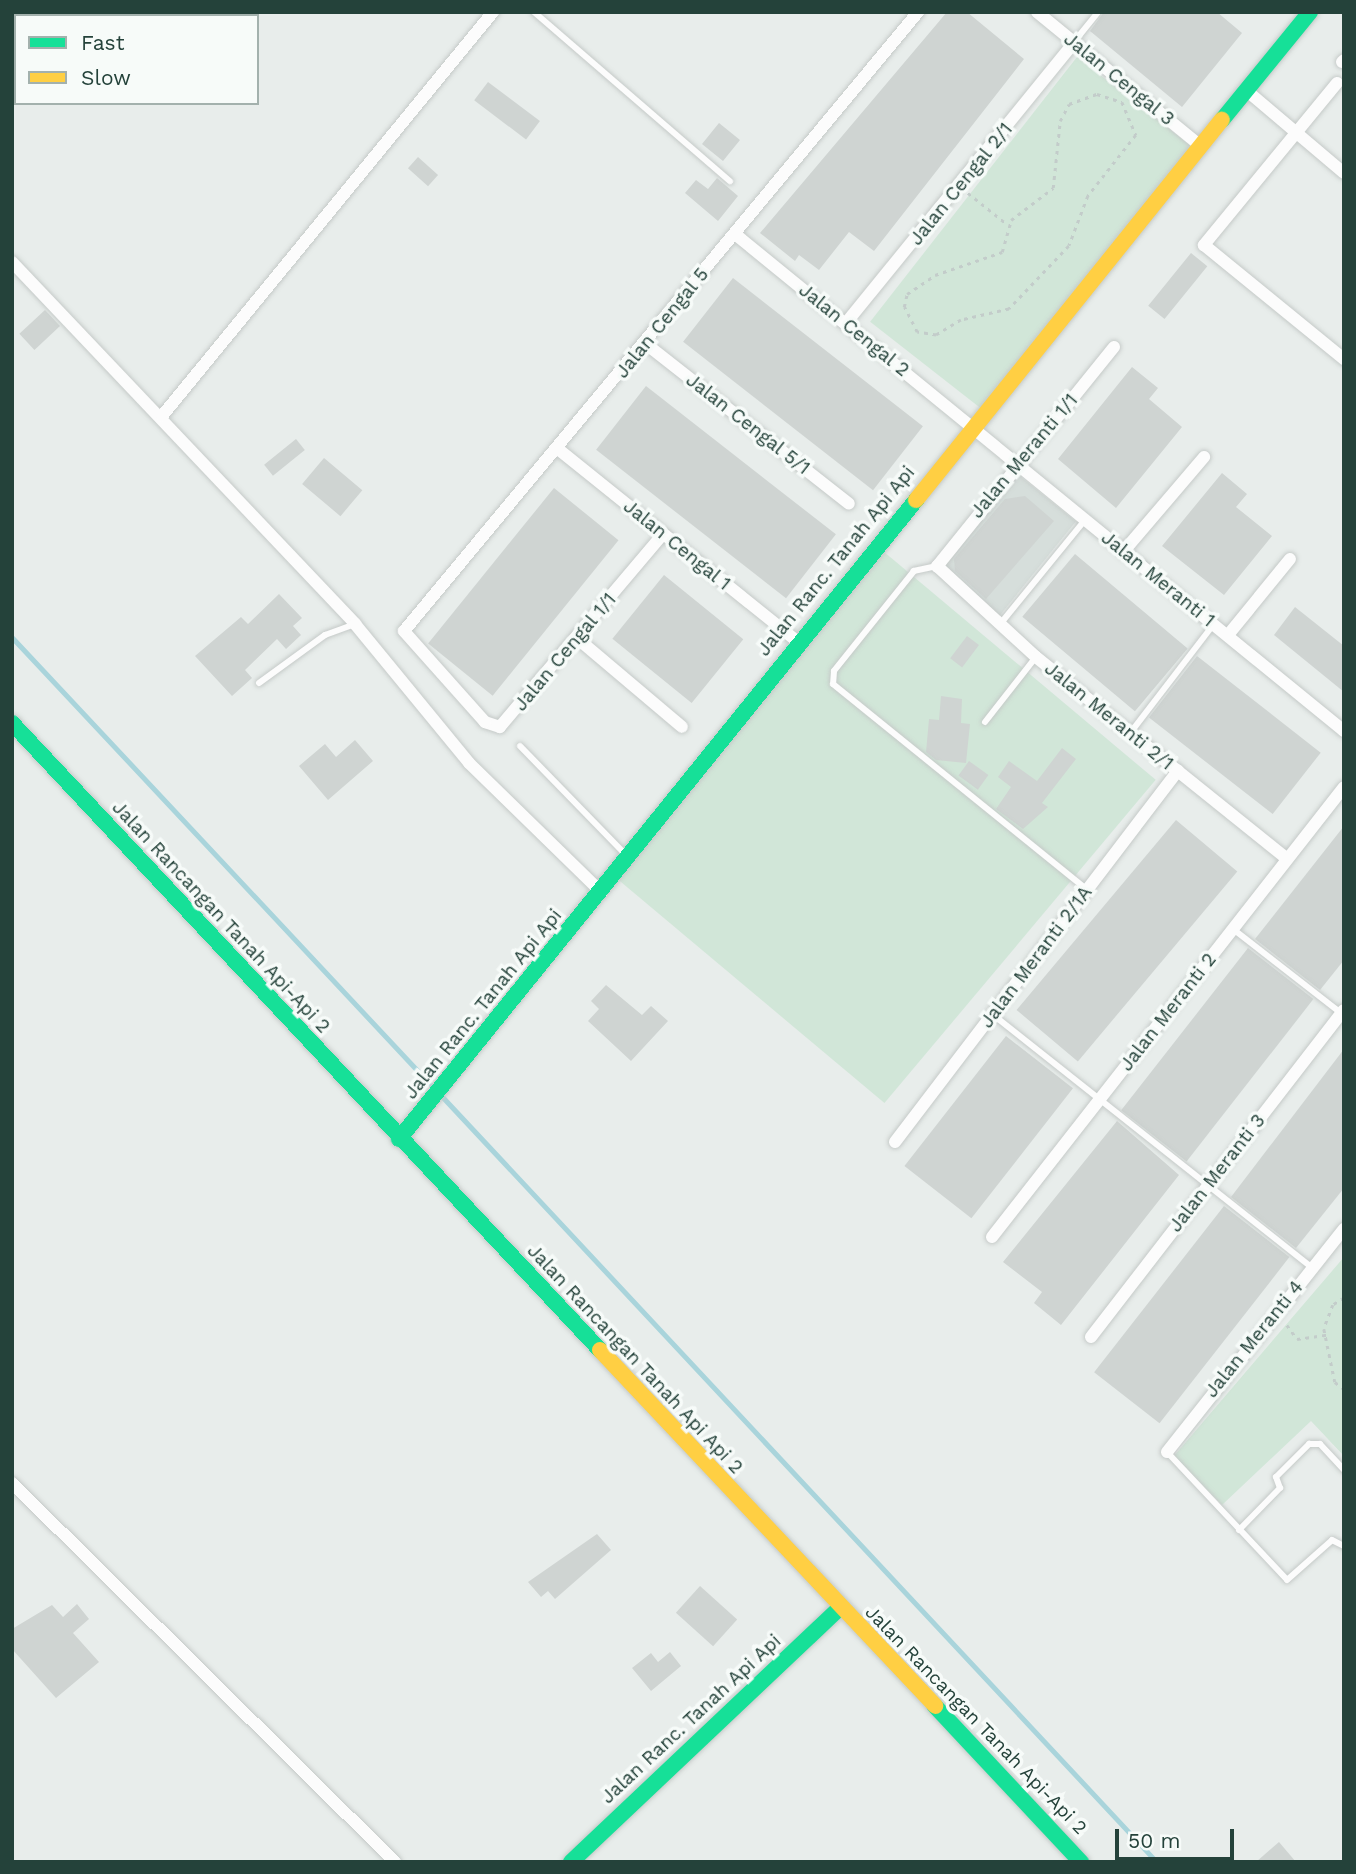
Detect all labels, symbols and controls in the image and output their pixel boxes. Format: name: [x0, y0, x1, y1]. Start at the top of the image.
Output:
legend: [14, 14, 259, 105]
street label: Jalan Cengal 3: [1059, 27, 1179, 131]
text: Fast: [81, 30, 125, 55]
text: Slow: [81, 65, 131, 90]
street label: Jalan Cengal 2/1: [904, 118, 1018, 250]
street label: Jalan Cengal 5: [610, 263, 714, 383]
street label: Jalan Cengal 2: [794, 278, 914, 382]
street label: Jalan Cengal 5/1: [681, 368, 815, 480]
street label: Jalan Meranti 1/1: [965, 389, 1083, 523]
street label: Jalan Ranc. Tanah Api Api: [752, 461, 920, 661]
street label: Jalan Cengal 1: [618, 495, 736, 595]
street label: Jalan Meranti 1: [1097, 526, 1219, 632]
street label: Jalan Cengal 1/1: [509, 588, 621, 716]
street label: Jalan Meranti 2/1: [1040, 657, 1178, 775]
street label: Jalan Rancangan Tanah Api-Api 2: [107, 796, 335, 1038]
street label: Jalan Meranti 2/1A: [975, 882, 1097, 1032]
street label: Jalan Ranc. Tanah Api Api: [399, 904, 567, 1104]
street label: Jalan Meranti 2: [1115, 948, 1221, 1076]
street label: Jalan Meranti 3: [1164, 1109, 1270, 1237]
street label: Jalan Rancangan Tanah Api Api 2: [522, 1239, 748, 1479]
street label: Jalan Meranti 4: [1200, 1276, 1308, 1402]
street label: Jalan Rancangan Tanah Api-Api 2: [860, 1600, 1092, 1840]
street label: Jalan Ranc. Tanah Api Api: [596, 1629, 786, 1809]
scale bar: [1118, 1814, 1237, 1858]
text: 50 m: [1128, 1828, 1180, 1853]

